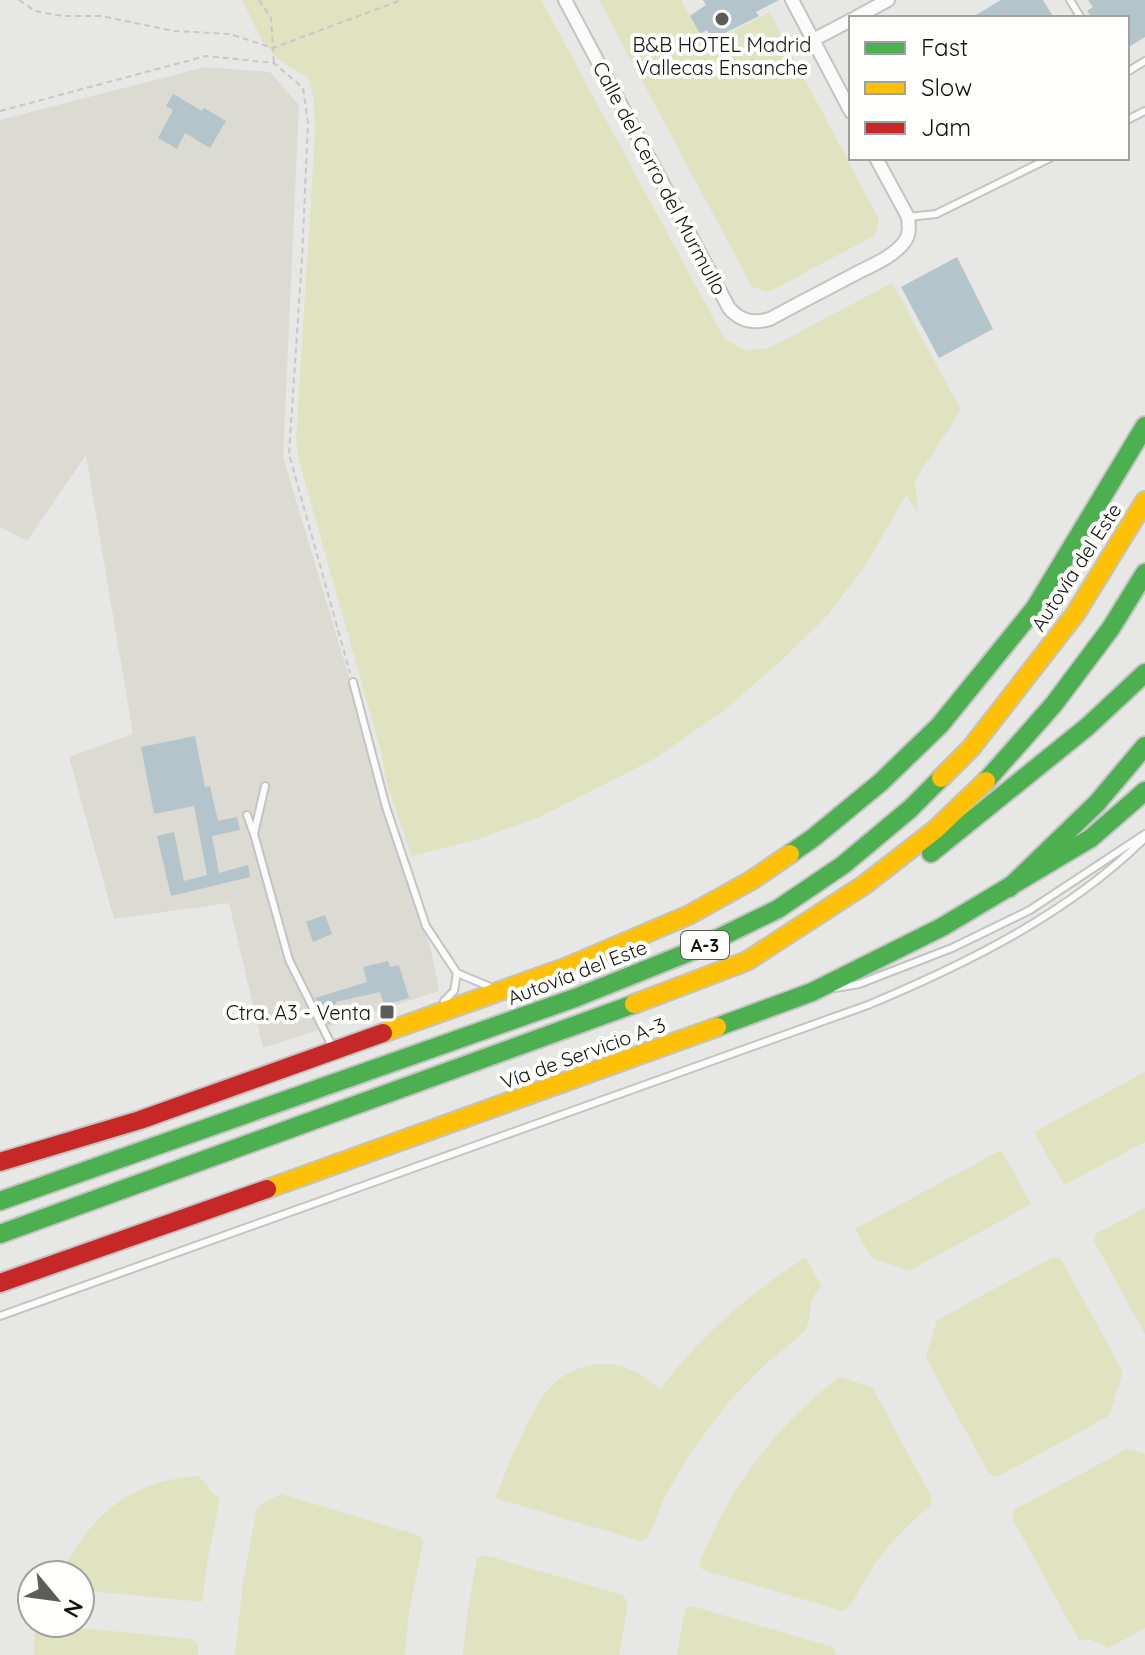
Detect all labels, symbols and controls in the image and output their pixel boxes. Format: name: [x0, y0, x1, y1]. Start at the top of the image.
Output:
marker: B&B HOTEL Madrid Vallecas Ensanche: [713, 10, 731, 28]
legend: [849, 16, 1129, 160]
place label: B&B HOTEL Madrid Vallecas Ensanche: [633, 32, 811, 80]
text: Fast: [921, 32, 968, 62]
street label: Calle del Cerro del Murmullo: [588, 57, 732, 299]
text: Slow: [921, 72, 972, 102]
text: Jam: [921, 112, 971, 142]
street label: Autovía del Este: [1025, 498, 1127, 636]
road number: A-3: [681, 931, 729, 959]
street label: Autovía del Este: [504, 934, 650, 1010]
place label: Ctra. A3 - Venta: [226, 1000, 371, 1025]
marker: Ctra. A3 - Venta: [378, 1003, 396, 1021]
street label: Vía de Servicio A-3: [497, 1012, 669, 1094]
north arrow: [16, 1559, 96, 1639]
text: N: [57, 1595, 90, 1623]

